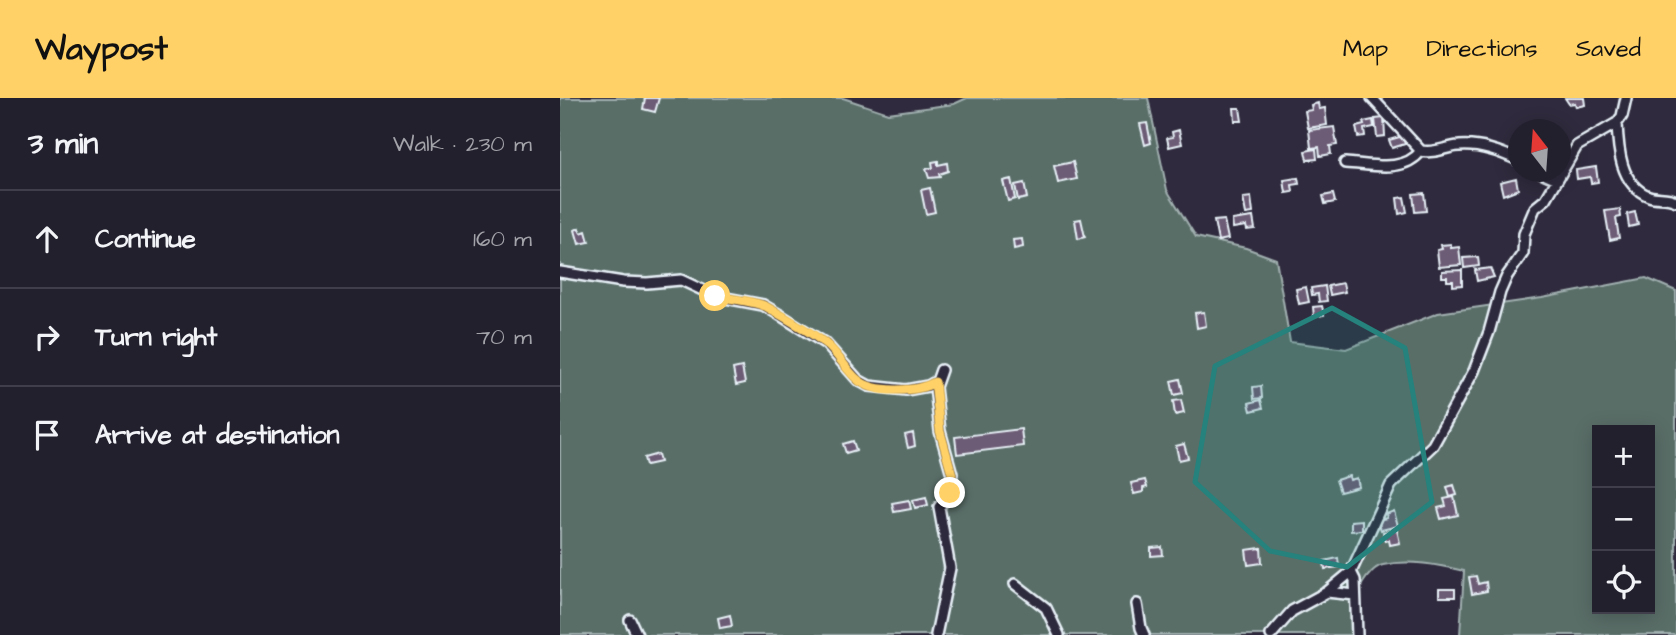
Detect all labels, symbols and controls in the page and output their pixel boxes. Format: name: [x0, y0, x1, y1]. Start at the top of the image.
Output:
text: Waypost: [35, 26, 168, 72]
text: Map: [1343, 32, 1388, 66]
text: Directions: [1426, 32, 1538, 66]
text: Saved: [1576, 32, 1641, 66]
north arrow: [1508, 119, 1571, 182]
text: 3 min: [28, 123, 98, 165]
text: Walk · 230 m: [393, 128, 532, 160]
icon: ahead: [28, 220, 66, 258]
text: Continue: [95, 221, 196, 257]
text: 160 m: [473, 223, 532, 255]
route start: [699, 280, 730, 311]
icon: right: [28, 318, 66, 356]
text: Turn right: [95, 319, 217, 355]
text: 70 m: [476, 321, 532, 353]
icon: arrive: [28, 416, 66, 454]
text: Arrive at destination: [95, 417, 340, 453]
map controls: [1592, 425, 1655, 614]
button: +: [1592, 425, 1655, 488]
route end: [934, 477, 965, 508]
button: −: [1592, 488, 1655, 551]
button: locate: [1592, 551, 1655, 614]

